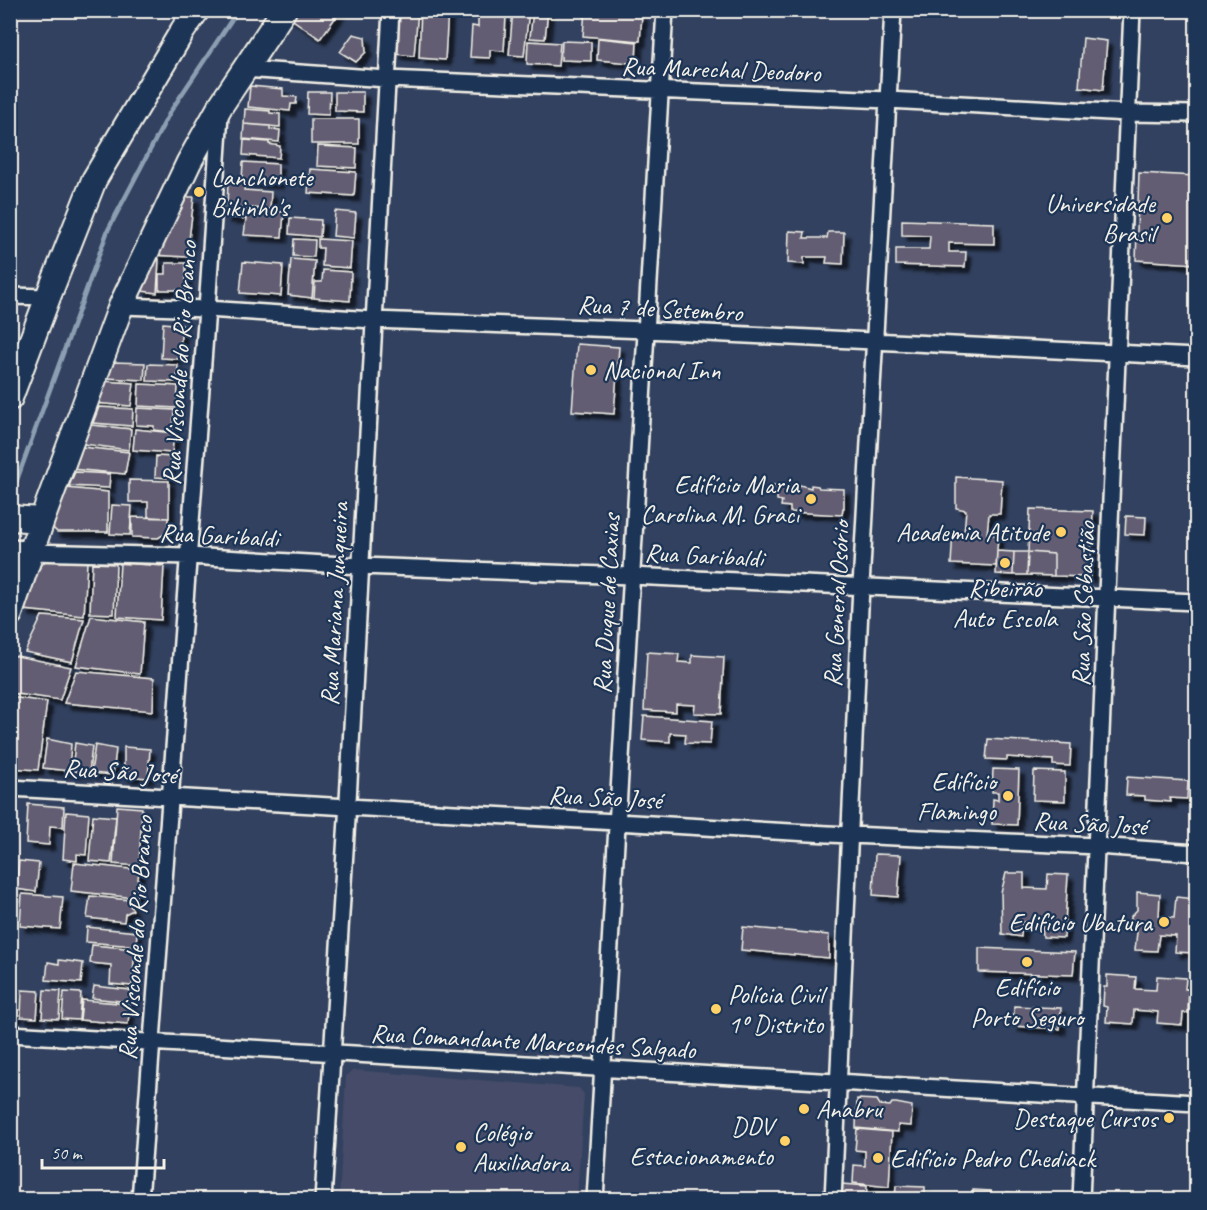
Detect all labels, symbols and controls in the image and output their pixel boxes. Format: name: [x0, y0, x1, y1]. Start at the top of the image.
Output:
street label: Rua Marechal Deodoro: [621, 50, 823, 90]
place label: Lanchonete Bikinho's: [211, 161, 315, 224]
marker: Lanchonete Bikinho's: [192, 185, 206, 199]
place label: Universidade Brasil: [1046, 187, 1160, 250]
marker: Universidade Brasil: [1160, 211, 1174, 225]
street label: Rua Visconde do Rio Branco: [154, 238, 205, 486]
street label: Rua 7 de Setembro: [577, 288, 745, 329]
place label: Nacional Inn: [603, 354, 721, 387]
marker: Nacional Inn: [584, 363, 598, 377]
place label: Edifício Maria Carolina M. Graci: [641, 468, 802, 531]
marker: Edifício Maria Carolina M. Graci: [804, 492, 818, 506]
street label: Rua Mariana Junqueira: [313, 500, 356, 707]
street label: Rua Duque de Caxias: [585, 511, 628, 695]
street label: Rua Garibaldi: [159, 516, 282, 555]
place label: Academia Atitude: [896, 516, 1052, 549]
street label: Rua General Osório: [816, 517, 857, 688]
street label: Rua São Sebastião: [1064, 519, 1103, 687]
marker: Academia Atitude: [1054, 525, 1068, 539]
street label: Rua Garibaldi: [644, 536, 767, 575]
marker: Ribeirão Auto Escola: [998, 556, 1012, 570]
place label: Ribeirão Auto Escola: [953, 572, 1059, 635]
street label: Rua São José: [62, 751, 181, 792]
place label: Edifício Flamingo: [917, 765, 999, 828]
street label: Rua São José: [547, 778, 666, 817]
marker: Edifício Flamingo: [1001, 789, 1015, 803]
street label: Rua São José: [1032, 804, 1151, 843]
street label: Rua Visconde do Rio Branco: [110, 813, 161, 1061]
place label: Edifício Ubatura: [1009, 906, 1154, 939]
marker: Edifício Ubatura: [1157, 915, 1171, 929]
marker: Edifício Porto Seguro: [1020, 955, 1034, 969]
place label: Edifício Porto Seguro: [971, 971, 1086, 1034]
place label: Polícia Civil 1º Distrito: [728, 978, 828, 1041]
marker: Polícia Civil 1º Distrito: [709, 1002, 723, 1016]
street label: Rua Comandante Marcondes Salgado: [370, 1017, 698, 1067]
place label: Anabru: [816, 1093, 885, 1126]
marker: Anabru: [797, 1102, 811, 1116]
place label: Destaque Cursos: [1013, 1102, 1159, 1135]
place label: DDV Estacionamento: [630, 1110, 778, 1173]
marker: Destaque Cursos: [1162, 1111, 1176, 1125]
place label: Colégio Auxiliadora: [473, 1116, 572, 1179]
scale bar: [42, 1132, 164, 1170]
marker: DDV Estacionamento: [778, 1134, 792, 1148]
marker: Colégio Auxiliadora: [454, 1140, 468, 1154]
text: 50 m: [51, 1142, 84, 1164]
place label: Edifício Pedro Chediack: [890, 1142, 1098, 1175]
marker: Edifício Pedro Chediack: [871, 1151, 885, 1165]

